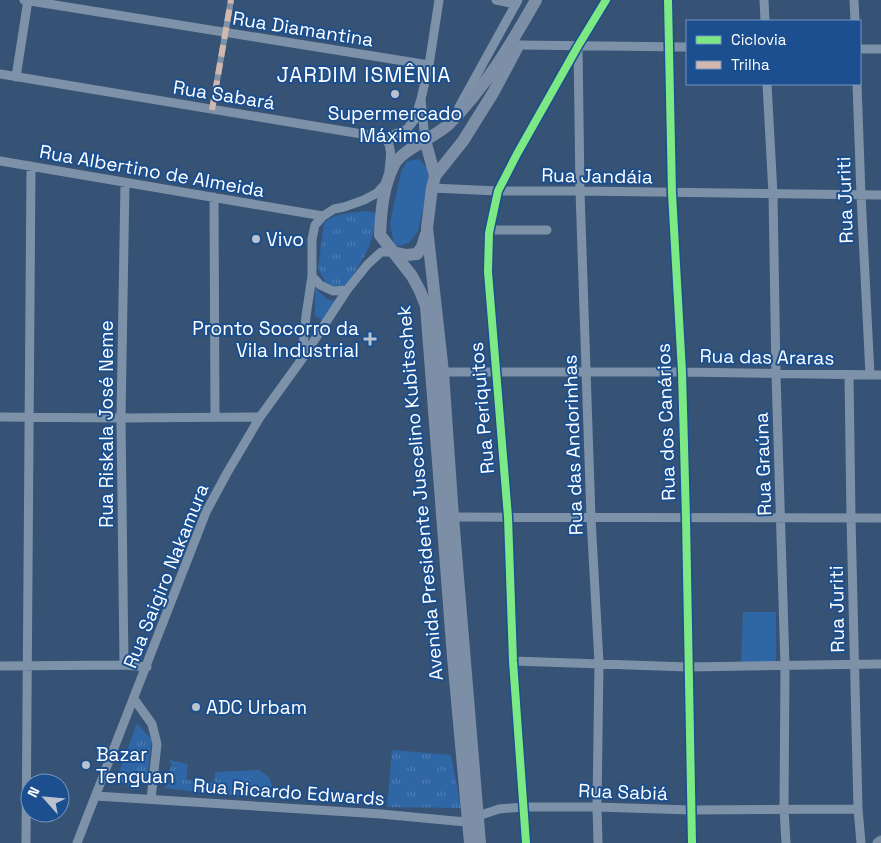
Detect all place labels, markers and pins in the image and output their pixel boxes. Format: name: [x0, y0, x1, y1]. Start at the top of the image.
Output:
marker: Supermercado Máximo: [389, 88, 401, 100]
place label: Supermercado Máximo: [328, 101, 462, 148]
place label: Vivo: [266, 227, 304, 252]
marker: Vivo: [250, 233, 262, 245]
place label: Pronto Socorro da Vila Industrial: [192, 316, 359, 363]
marker: Pronto Socorro da Vila Industrial: [363, 332, 377, 346]
place label: ADC Urbam: [206, 695, 307, 720]
marker: ADC Urbam: [190, 701, 202, 713]
place label: Bazar Tenguan: [96, 742, 175, 789]
marker: Bazar Tenguan: [80, 759, 92, 771]

